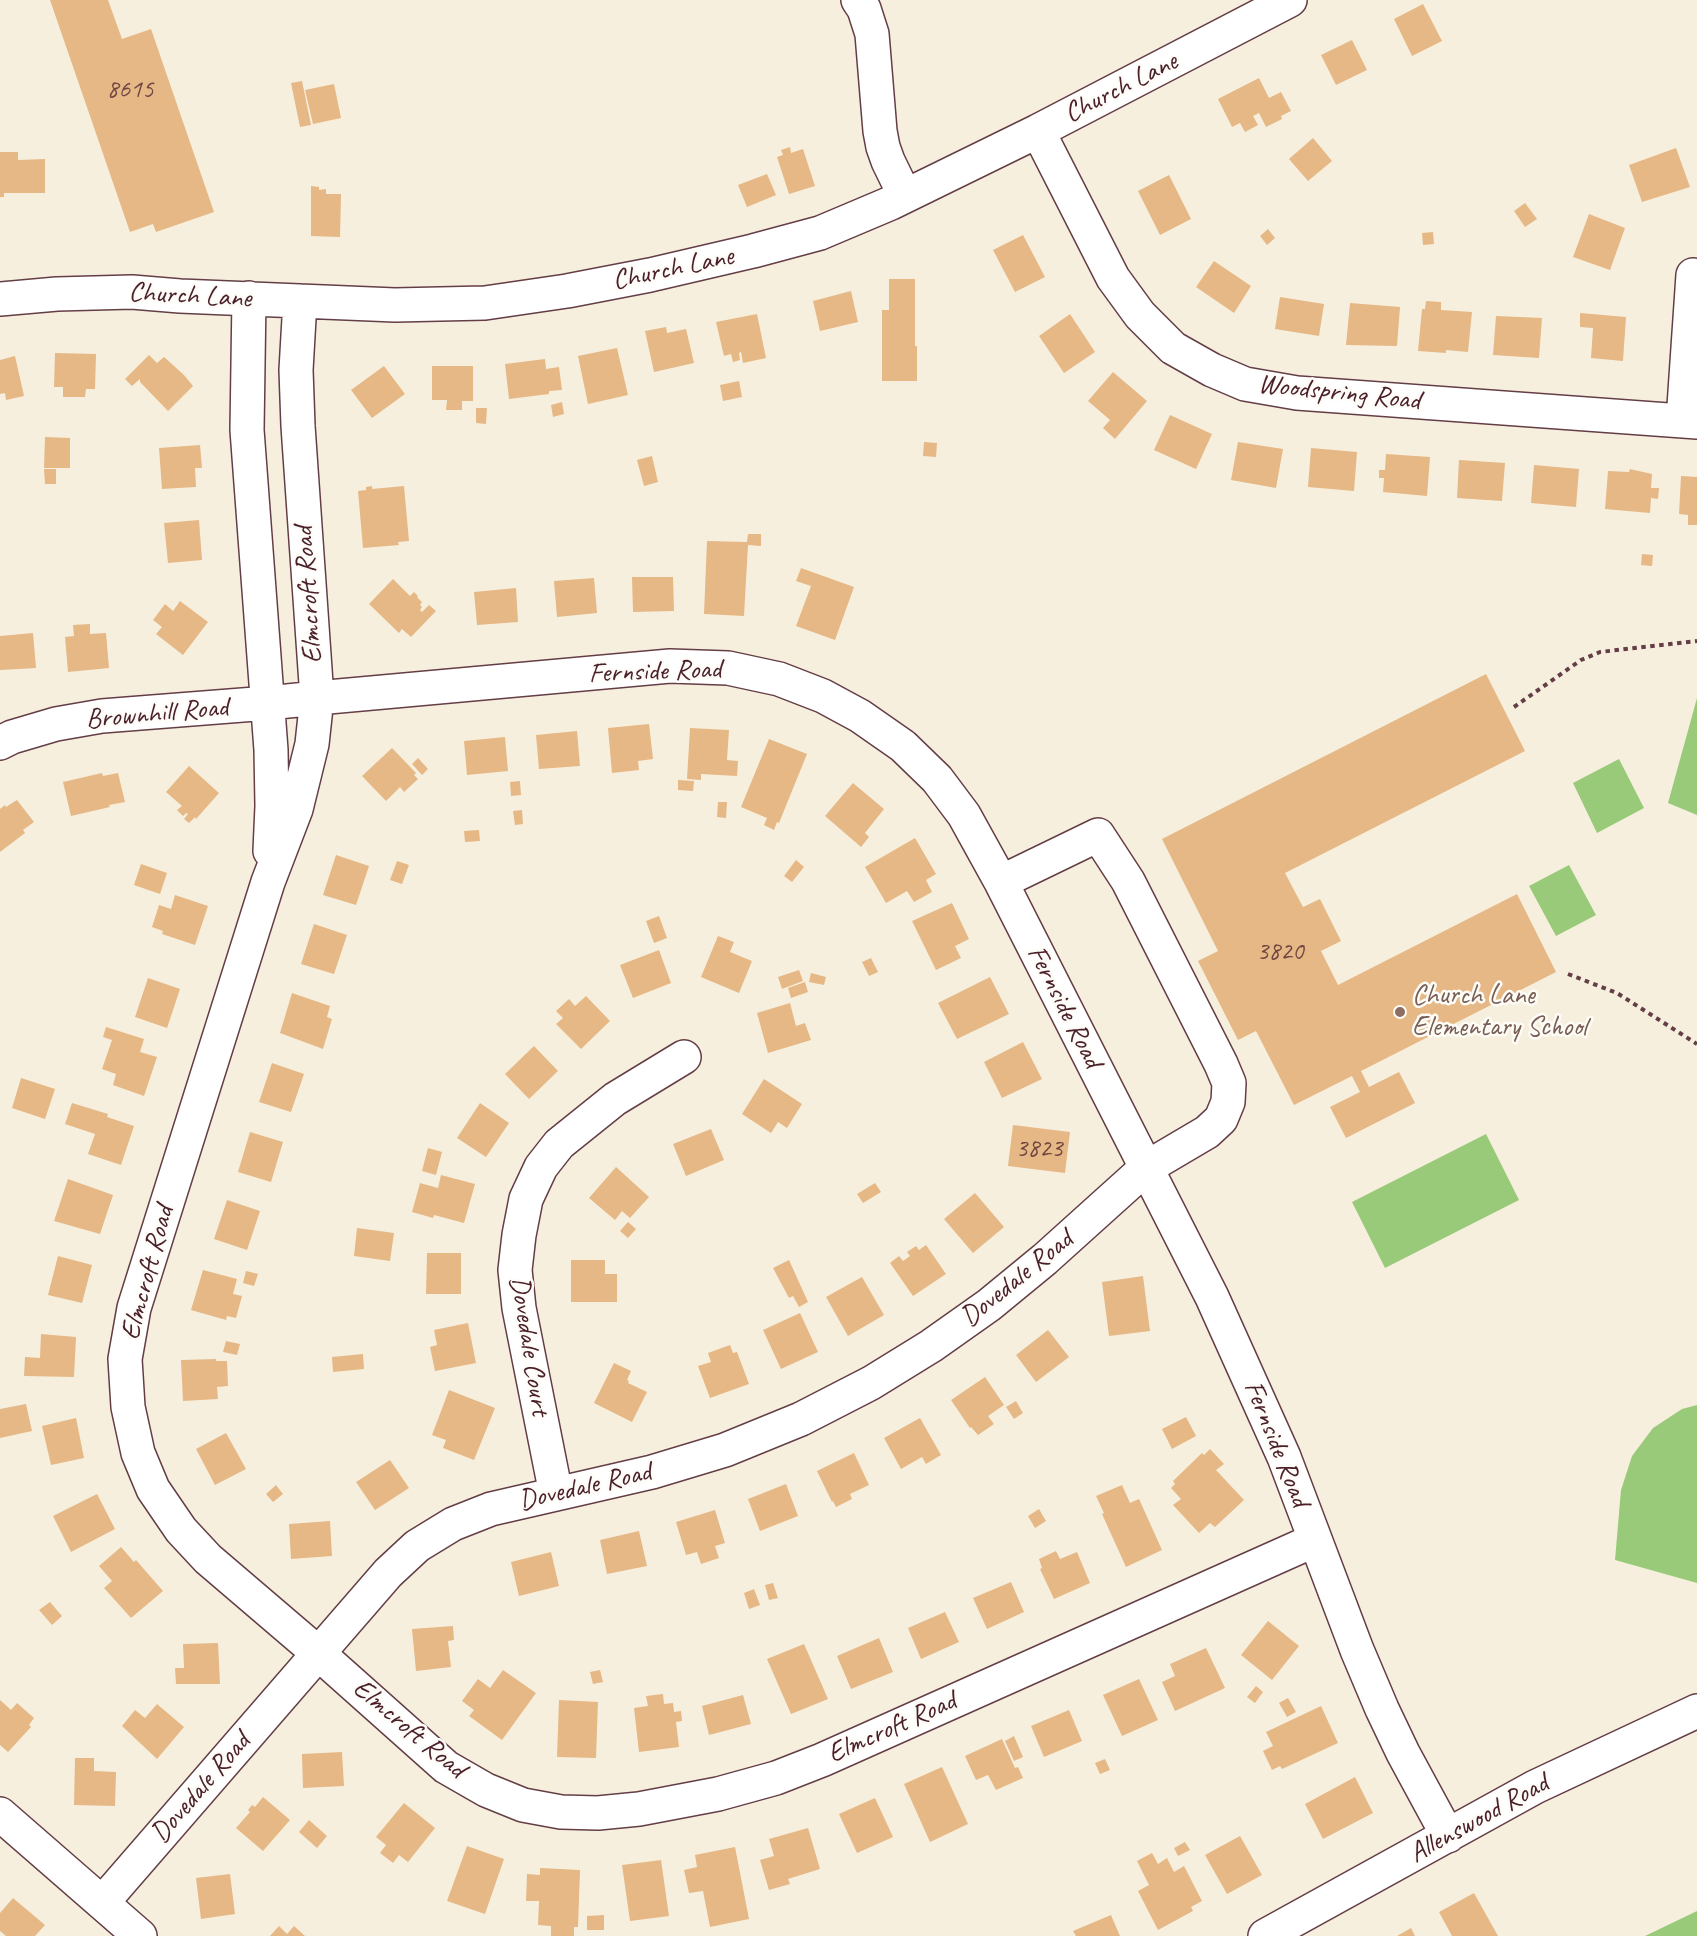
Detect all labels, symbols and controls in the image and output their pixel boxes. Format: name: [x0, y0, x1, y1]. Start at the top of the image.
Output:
street label: Church Lane: [1059, 45, 1183, 131]
house number: 8615: [107, 74, 153, 106]
street label: Church Lane: [609, 240, 737, 298]
street label: Church Lane: [128, 276, 252, 316]
street label: Woodspring Road: [1256, 368, 1422, 418]
street label: Elmcroft Road: [287, 525, 331, 665]
street label: Fernside Road: [588, 653, 722, 691]
street label: Brownhill Road: [84, 691, 230, 737]
house number: 3820: [1257, 936, 1303, 968]
street label: Fernside Road: [1019, 940, 1109, 1074]
place label: Church Lane Elementary School: [1412, 979, 1587, 1045]
marker: Church Lane Elementary School: [1393, 1005, 1407, 1019]
house number: 3823: [1016, 1133, 1062, 1165]
street label: Elmcroft Road: [114, 1202, 182, 1344]
street label: Dovedale Road: [954, 1224, 1080, 1334]
street label: Dovedale Court: [501, 1274, 557, 1418]
street label: Fernside Road: [1236, 1376, 1316, 1512]
street label: Dovedale Road: [516, 1455, 654, 1519]
street label: Elmcroft Road: [346, 1672, 472, 1786]
street label: Elmcroft Road: [823, 1685, 961, 1771]
street label: Dovedale Road: [144, 1726, 258, 1850]
street label: Allenswood Road: [1404, 1767, 1554, 1871]

